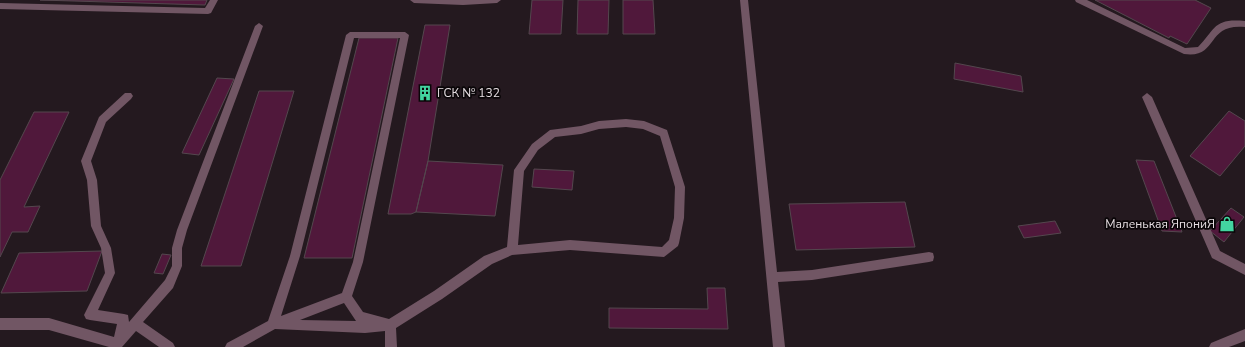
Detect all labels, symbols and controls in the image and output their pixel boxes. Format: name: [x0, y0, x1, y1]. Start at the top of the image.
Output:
building icon: ГСК № 132: [416, 84, 434, 102]
place label: ГСК № 132: [437, 85, 500, 101]
shop icon: Маленькая ЯпониЯ: [1218, 215, 1236, 233]
place label: Маленькая ЯпониЯ: [1105, 216, 1215, 232]

